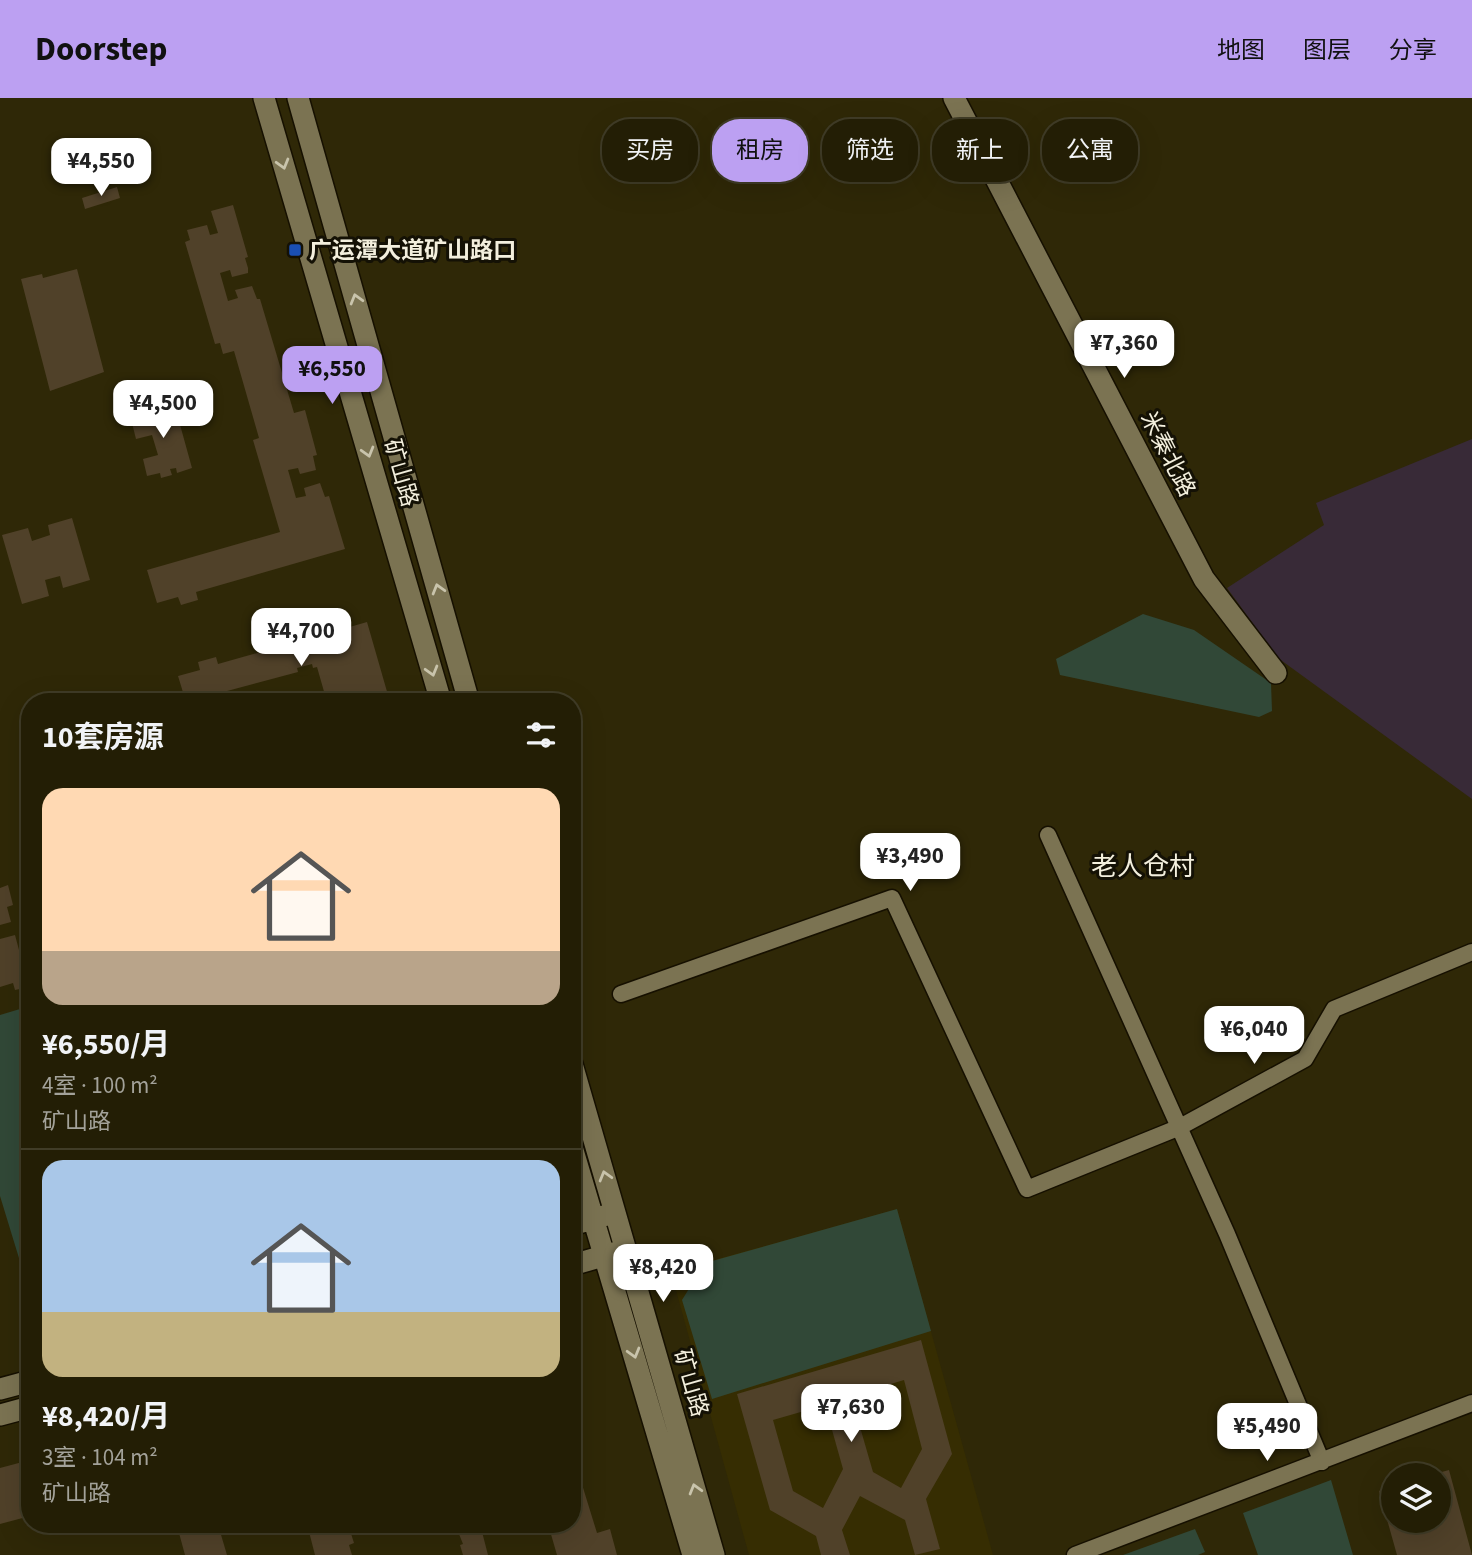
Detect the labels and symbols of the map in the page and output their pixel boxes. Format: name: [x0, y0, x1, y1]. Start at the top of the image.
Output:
pin: ¥4,550: [44, 139, 158, 198]
one-way arrow: [274, 157, 289, 169]
place label: 广运潭大道矿山路口: [309, 234, 516, 267]
marker: 广运潭大道矿山路口: [287, 242, 303, 258]
one-way arrow: [350, 293, 364, 305]
pin: ¥7,360: [1067, 320, 1181, 380]
pin: ¥6,550: [275, 346, 389, 406]
pin: ¥4,500: [106, 380, 220, 440]
street label: 米秦北路: [1132, 406, 1204, 502]
street label: 矿山路: [376, 435, 426, 511]
one-way arrow: [359, 446, 374, 458]
one-way arrow: [431, 583, 446, 595]
pin: ¥4,700: [244, 608, 358, 668]
one-way arrow: [424, 664, 439, 676]
pin: ¥3,490: [853, 834, 967, 893]
district label: 老人仓村: [1091, 848, 1195, 885]
pin: ¥6,040: [1197, 1006, 1311, 1066]
one-way arrow: [599, 1171, 614, 1183]
pin: ¥8,420: [606, 1244, 720, 1304]
street label: 矿山路: [666, 1345, 716, 1421]
one-way arrow: [626, 1347, 641, 1359]
pin: ¥7,630: [794, 1384, 908, 1444]
pin: ¥5,490: [1210, 1404, 1324, 1463]
one-way arrow: [688, 1484, 703, 1496]

